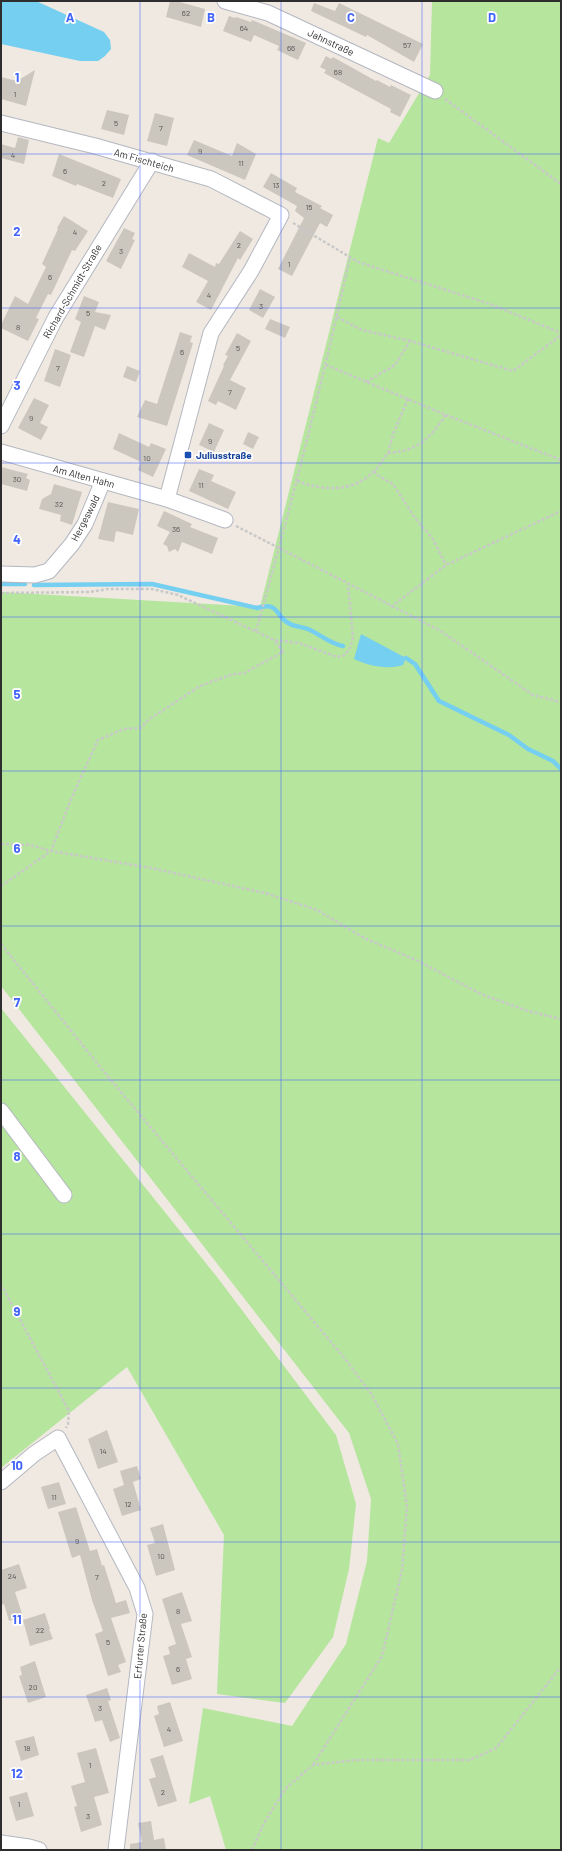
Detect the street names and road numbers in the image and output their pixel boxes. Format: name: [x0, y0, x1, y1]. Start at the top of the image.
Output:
street label: Jahnstraße: [306, 26, 356, 58]
street label: Am Fischteich: [113, 146, 175, 174]
street label: Richard-Schmidt-Straße: [40, 242, 104, 340]
street label: Am Alten Hahn: [52, 462, 116, 490]
street label: Hergeswald: [68, 493, 102, 543]
street label: Erfurter Straße: [131, 1613, 149, 1679]

